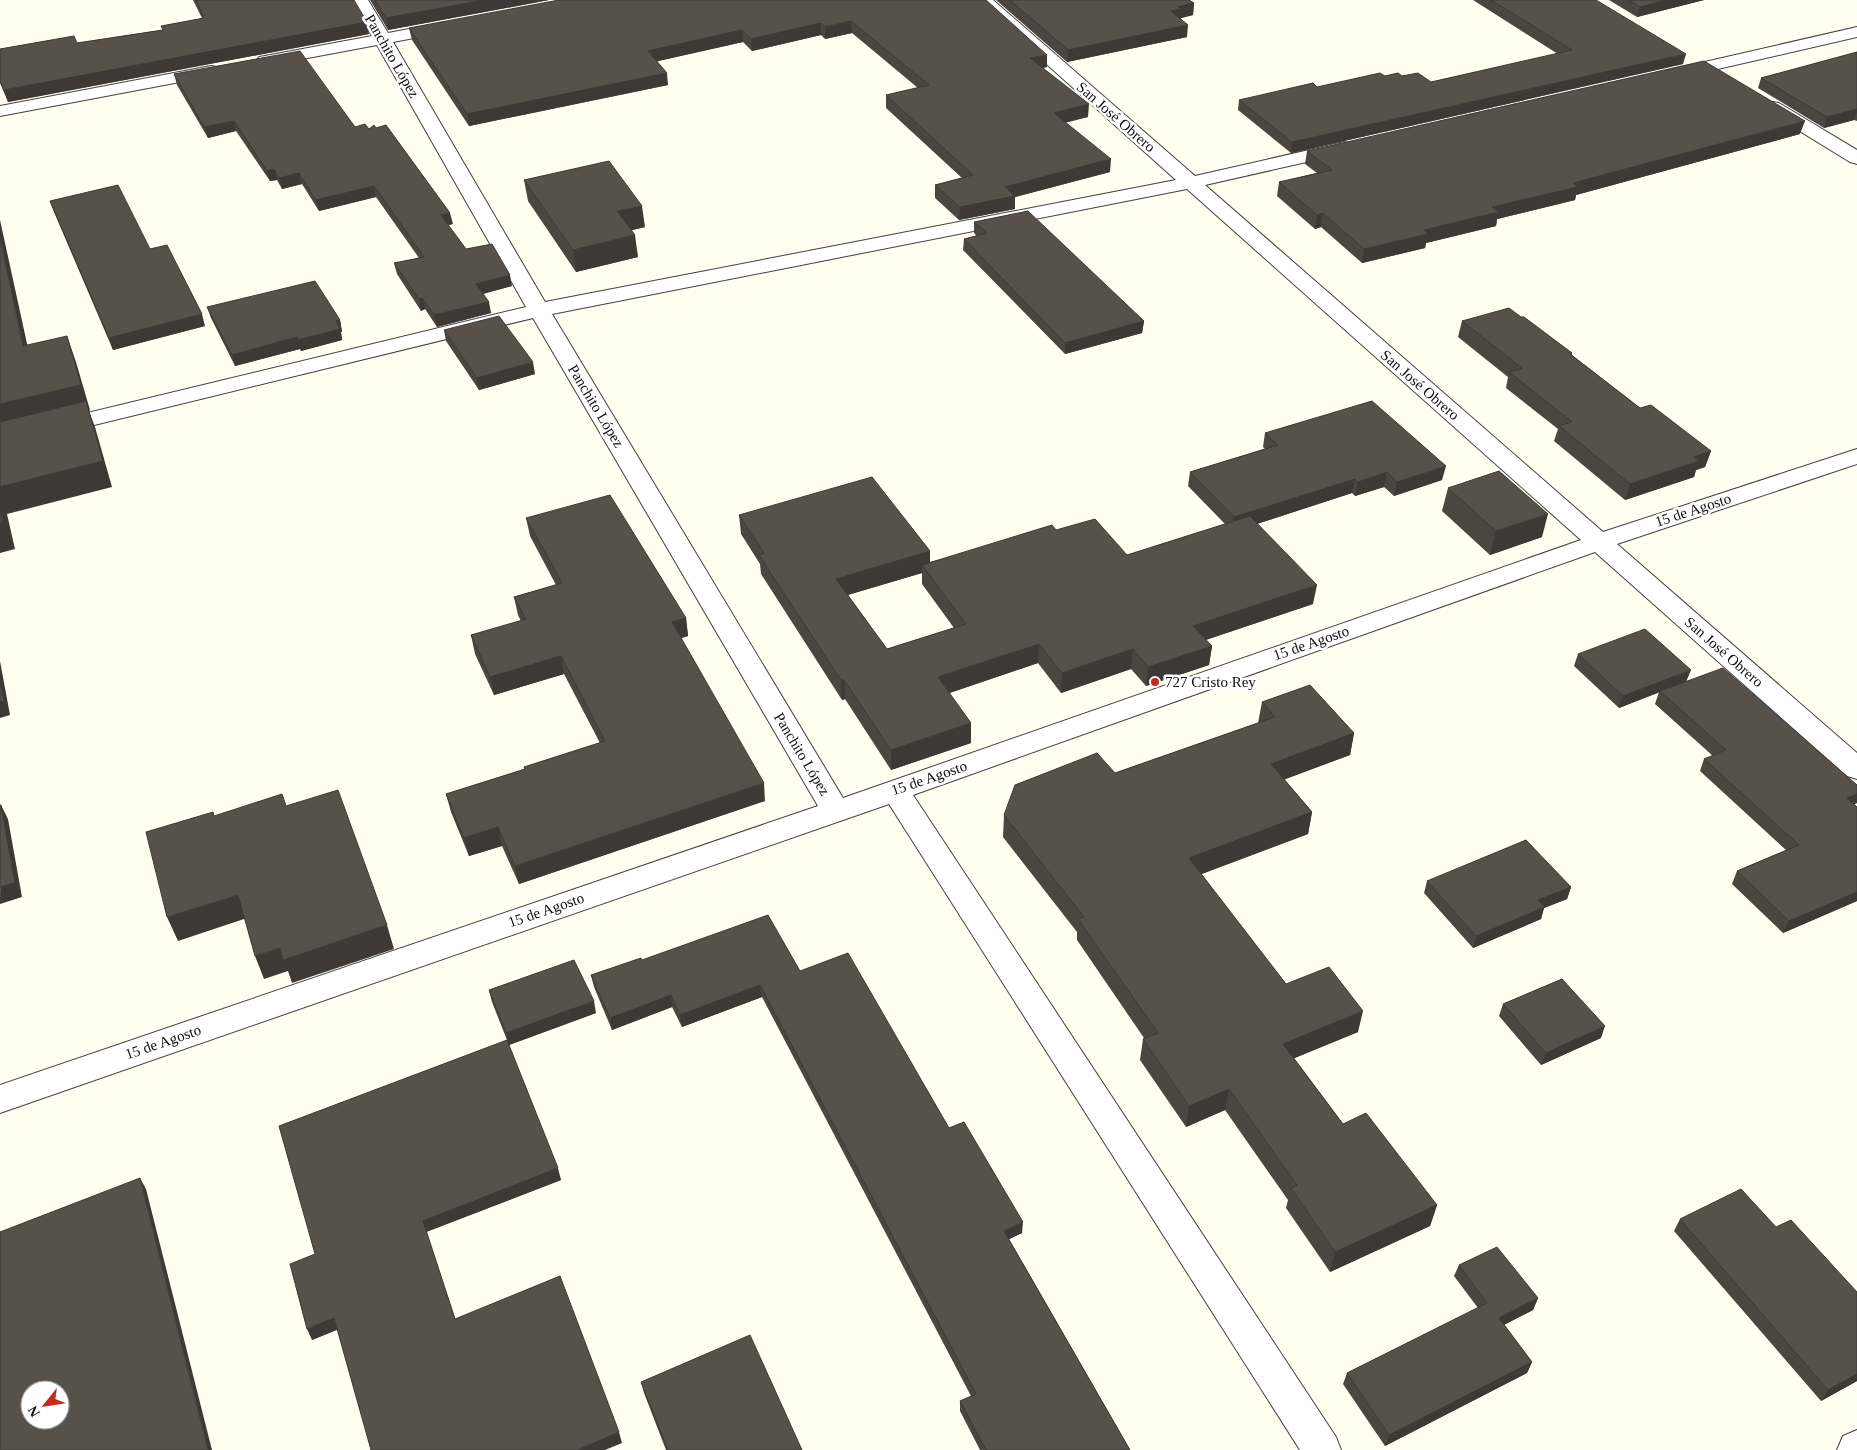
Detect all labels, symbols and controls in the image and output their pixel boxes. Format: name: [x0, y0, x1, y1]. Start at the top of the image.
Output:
street label: Panchito López: [362, 11, 423, 101]
street label: San José Obrero: [1074, 79, 1158, 155]
street label: San José Obrero: [1378, 347, 1462, 423]
street label: Panchito López: [565, 362, 627, 451]
street label: 15 de Agosto: [1653, 490, 1733, 530]
street label: San José Obrero: [1682, 614, 1766, 690]
street label: 15 de Agosto: [1271, 623, 1351, 663]
place label: 727 Cristo Rey: [1165, 674, 1256, 690]
marker: 727 Cristo Rey: [1149, 676, 1161, 688]
street label: Panchito López: [771, 710, 833, 799]
street label: 15 de Agosto: [889, 758, 969, 798]
street label: 15 de Agosto: [506, 890, 586, 930]
street label: 15 de Agosto: [123, 1022, 203, 1062]
north arrow: [20, 1380, 70, 1430]
text: N: [25, 1403, 43, 1419]

